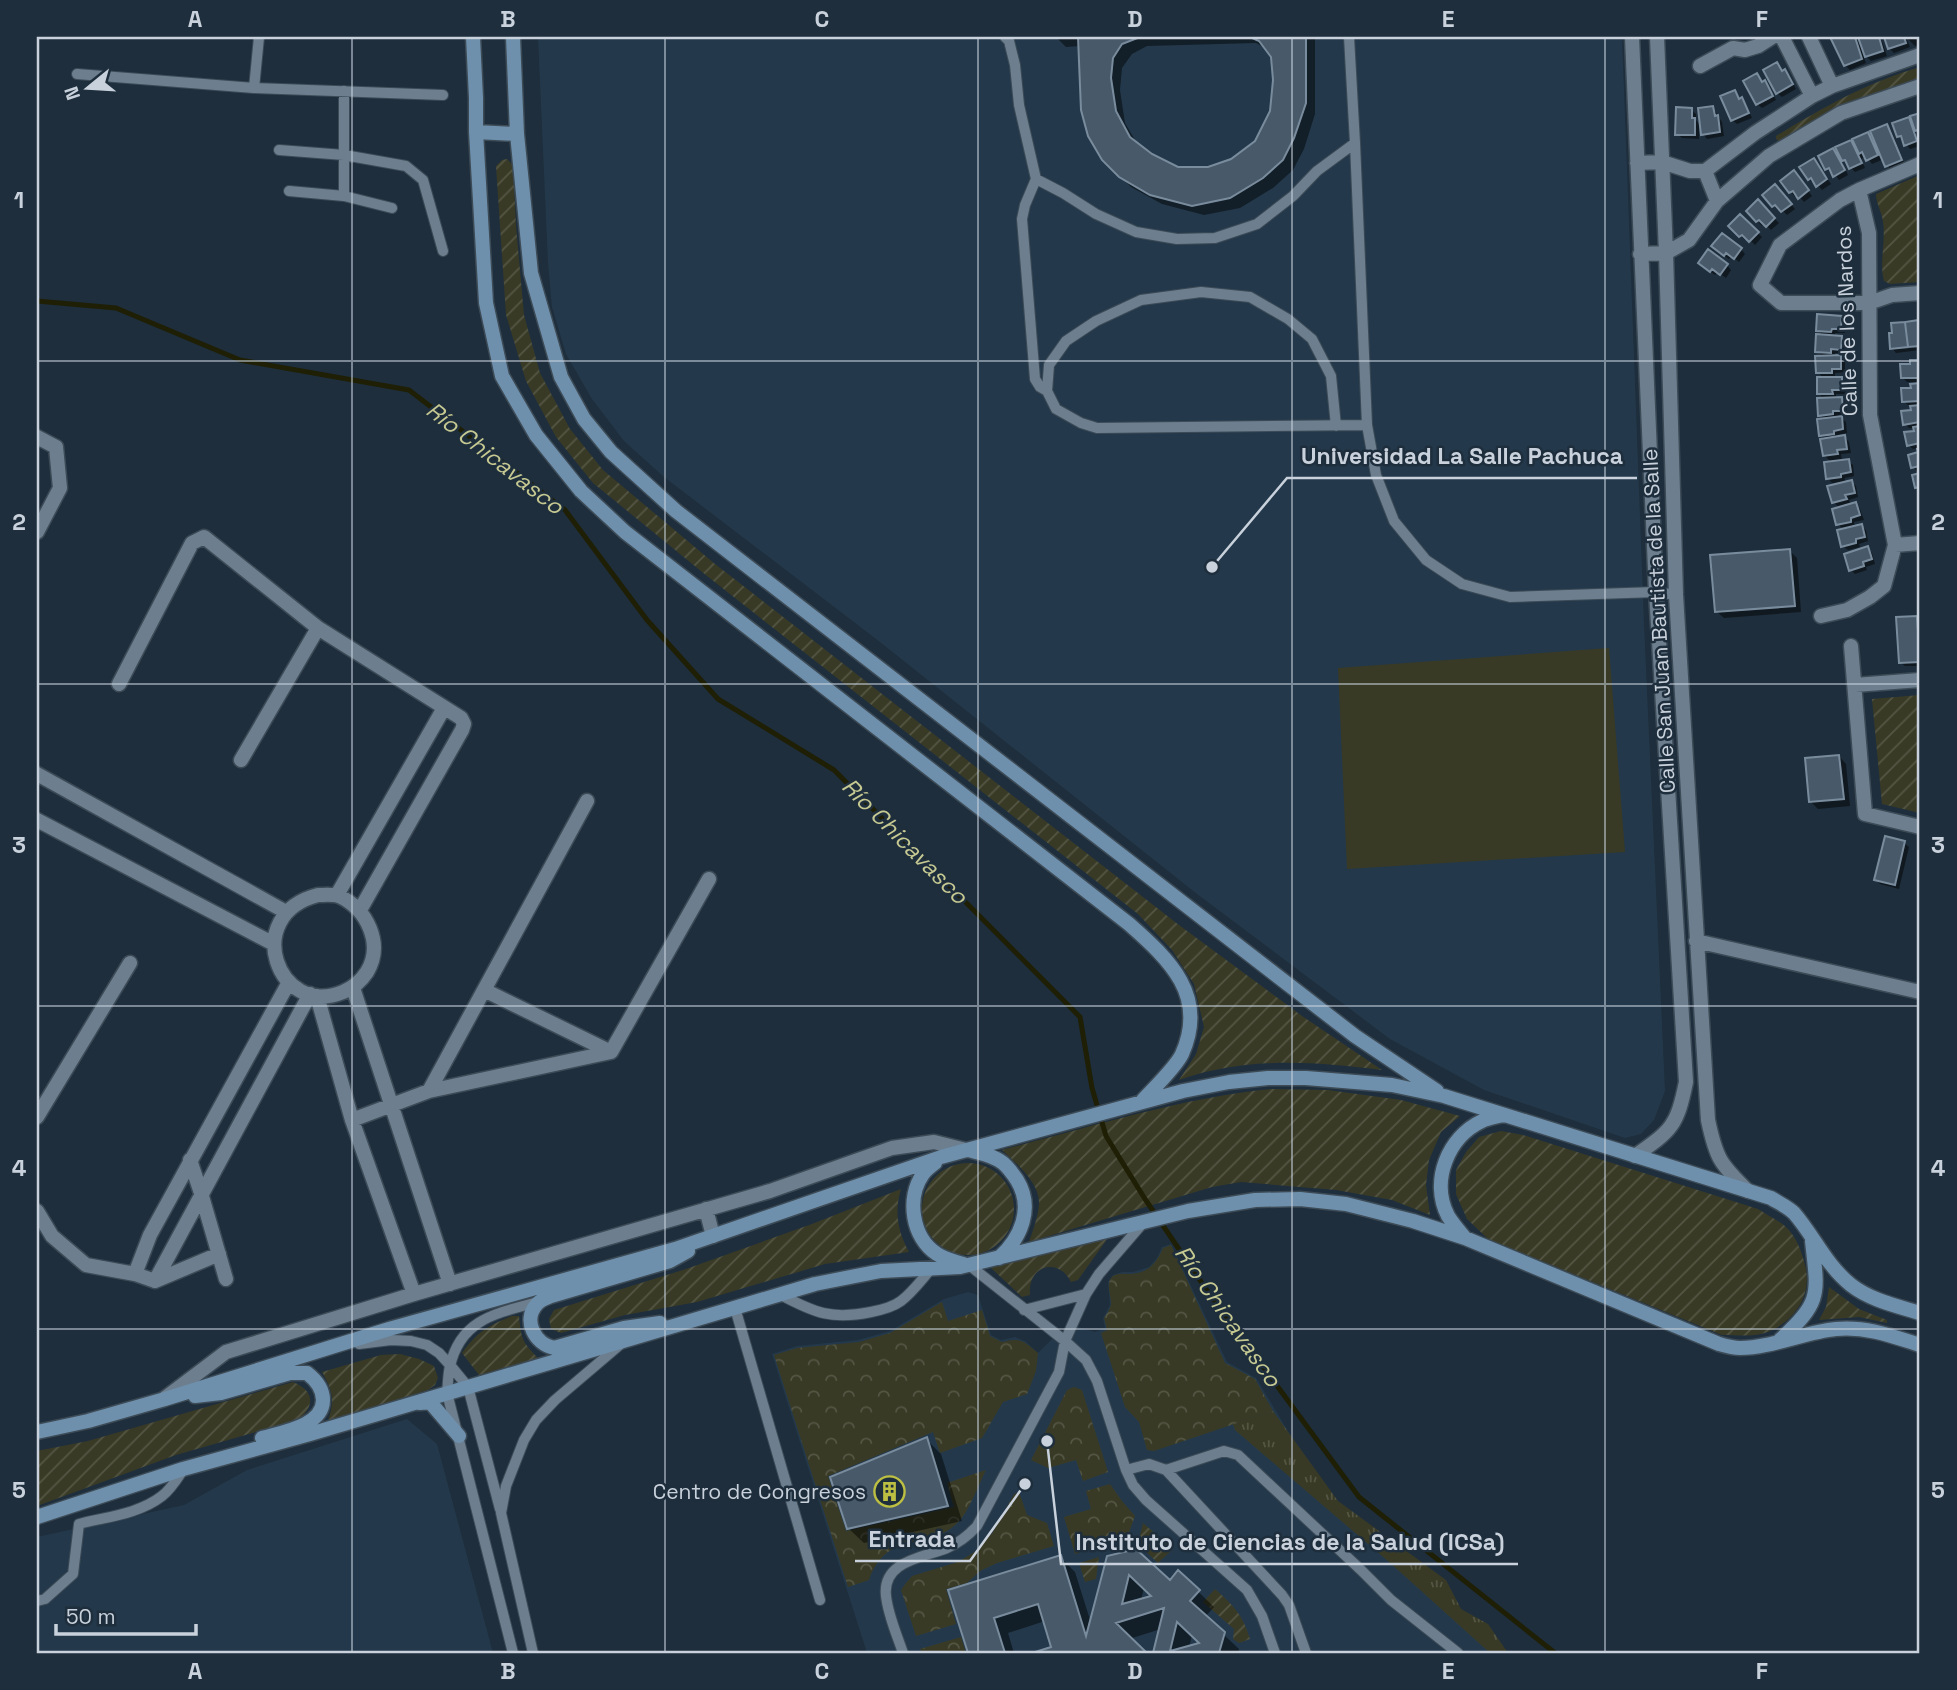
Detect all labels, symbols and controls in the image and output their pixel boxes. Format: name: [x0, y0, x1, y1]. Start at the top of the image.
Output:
text: A: [188, 4, 203, 34]
text: B: [500, 4, 516, 34]
text: C: [815, 4, 829, 34]
text: D: [1127, 4, 1143, 34]
text: E: [1442, 4, 1454, 34]
text: F: [1756, 4, 1768, 34]
north arrow: [52, 52, 122, 122]
text: N: [58, 83, 86, 103]
text: 1: [14, 185, 24, 215]
text: 1: [1933, 185, 1943, 215]
street label: Calle de los Nardos: [1830, 225, 1863, 417]
water label: Río Chicavasco: [420, 395, 570, 522]
callout: Universidad La Salle Pachuca: [1287, 434, 1637, 478]
text: Universidad La Salle Pachuca: [1301, 441, 1623, 471]
street label: Calle San Juan Bautista de la Salle: [1636, 448, 1681, 794]
text: 2: [12, 507, 26, 537]
text: 2: [1931, 507, 1945, 537]
water label: Río Chicavasco: [836, 772, 975, 911]
text: 3: [12, 830, 26, 860]
text: 3: [1931, 830, 1945, 860]
text: 4: [12, 1153, 27, 1183]
text: 4: [1931, 1153, 1946, 1183]
water label: Río Chicavasco: [1168, 1239, 1288, 1393]
text: 5: [12, 1475, 26, 1505]
building icon: Centro de Congresos: [872, 1475, 906, 1509]
text: 5: [1931, 1475, 1945, 1505]
place label: Centro de Congresos: [653, 1478, 866, 1505]
callout: Entrada: [855, 1517, 970, 1561]
callout: Instituto de Ciencias de la Salud (ICSa): [1061, 1520, 1518, 1564]
text: Entrada: [869, 1524, 955, 1554]
text: Instituto de Ciencias de la Salud (ICSa): [1075, 1527, 1505, 1557]
scale bar: [56, 1592, 196, 1636]
text: 50 m: [66, 1603, 116, 1630]
text: A: [188, 1656, 203, 1686]
text: B: [500, 1656, 516, 1686]
text: C: [815, 1656, 829, 1686]
text: D: [1127, 1656, 1143, 1686]
text: E: [1442, 1656, 1454, 1686]
text: F: [1756, 1656, 1768, 1686]

